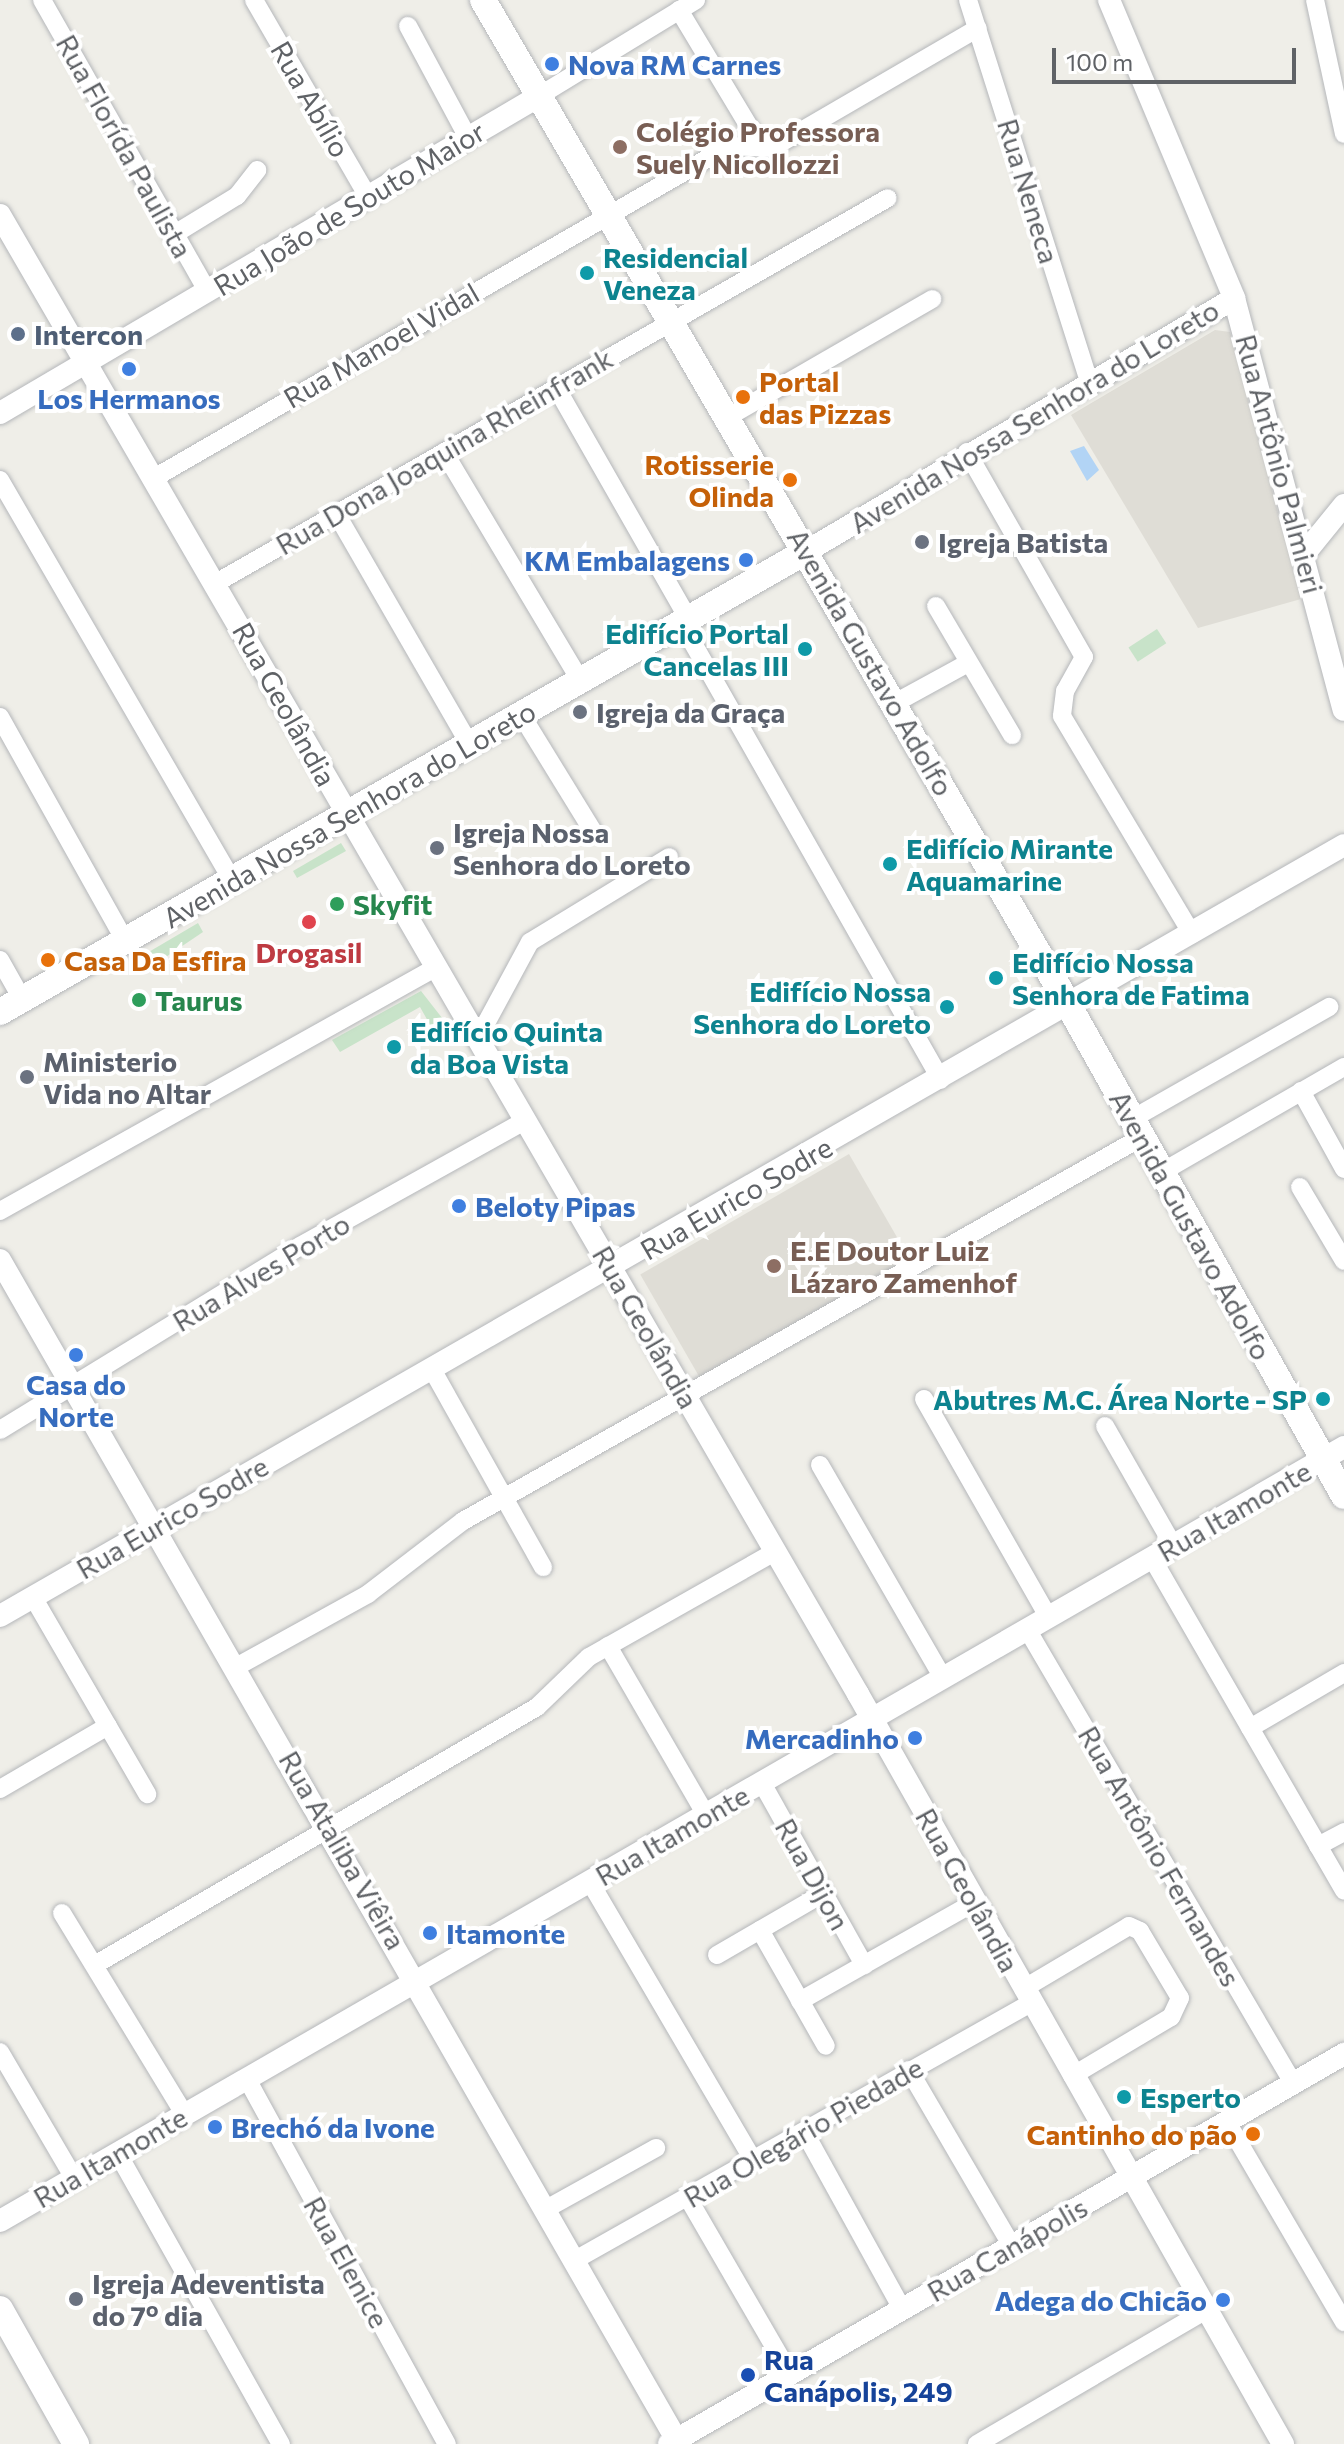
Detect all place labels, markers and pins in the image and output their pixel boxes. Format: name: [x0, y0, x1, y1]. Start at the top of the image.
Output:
place label: Nova RM Carnes: [568, 47, 781, 81]
marker: Nova RM Carnes: [543, 55, 561, 73]
place label: Colégio Professora Suely Nicollozzi: [636, 114, 880, 180]
marker: Colégio Professora Suely Nicollozzi: [611, 138, 629, 156]
place label: Residencial Veneza: [603, 240, 748, 306]
marker: Residencial Veneza: [578, 264, 596, 282]
place label: Intercon: [34, 317, 143, 351]
marker: Intercon: [9, 325, 27, 343]
marker: Los Hermanos: [120, 360, 138, 378]
place label: Portal das Pizzas: [759, 364, 891, 430]
place label: Los Hermanos: [37, 381, 221, 415]
marker: Portal das Pizzas: [734, 388, 752, 406]
place label: Rotisserie Olinda: [645, 447, 774, 513]
marker: Rotisserie Olinda: [781, 471, 799, 489]
place label: Igreja Batista: [938, 525, 1108, 559]
marker: Igreja Batista: [913, 533, 931, 551]
place label: KM Embalagens: [524, 543, 730, 577]
marker: KM Embalagens: [737, 551, 755, 569]
place label: Edifício Portal Cancelas III: [605, 616, 789, 682]
marker: Edifício Portal Cancelas III: [796, 640, 814, 658]
place label: Igreja da Graça: [596, 695, 785, 729]
marker: Igreja da Graça: [571, 703, 589, 721]
place label: Igreja Nossa Senhora do Loreto: [453, 815, 691, 881]
place label: Edifício Mirante Aquamarine: [906, 831, 1113, 897]
marker: Igreja Nossa Senhora do Loreto: [428, 839, 446, 857]
marker: Edifício Mirante Aquamarine: [881, 855, 899, 873]
place label: Skyfit: [353, 887, 432, 921]
marker: Skyfit: [328, 895, 346, 913]
marker: Drogasil: [300, 913, 318, 931]
place label: Drogasil: [256, 935, 362, 969]
place label: Casa Da Esfira: [64, 943, 246, 977]
place label: Edifício Nossa Senhora de Fatima: [1012, 945, 1250, 1011]
marker: Casa Da Esfira: [39, 951, 57, 969]
marker: Edifício Nossa Senhora de Fatima: [987, 969, 1005, 987]
place label: Edifício Nossa Senhora do Loreto: [693, 974, 931, 1040]
place label: Taurus: [155, 983, 242, 1017]
marker: Taurus: [130, 991, 148, 1009]
marker: Edifício Nossa Senhora do Loreto: [938, 998, 956, 1016]
place label: Edifício Quinta da Boa Vista: [410, 1014, 603, 1080]
marker: Edifício Quinta da Boa Vista: [385, 1038, 403, 1056]
place label: Ministerio Vida no Altar: [43, 1044, 211, 1110]
marker: Ministerio Vida no Altar: [18, 1068, 36, 1086]
place label: Beloty Pipas: [475, 1189, 635, 1223]
marker: Beloty Pipas: [450, 1197, 468, 1215]
place label: E.E Doutor Luiz Lázaro Zamenhof: [790, 1233, 1017, 1299]
marker: E.E Doutor Luiz Lázaro Zamenhof: [765, 1257, 783, 1275]
marker: Casa do Norte: [67, 1346, 85, 1364]
place label: Casa do Norte: [26, 1367, 126, 1433]
place label: Abutres M.C. Área Norte - SP: [933, 1382, 1307, 1416]
marker: Abutres M.C. Área Norte - SP: [1314, 1390, 1332, 1408]
place label: Mercadinho: [745, 1721, 899, 1755]
marker: Mercadinho: [906, 1729, 924, 1747]
place label: Itamonte: [446, 1916, 565, 1950]
marker: Itamonte: [421, 1924, 439, 1942]
place label: Esperto: [1140, 2080, 1241, 2114]
marker: Esperto: [1115, 2088, 1133, 2106]
place label: Brechó da Ivone: [231, 2110, 435, 2144]
place label: Cantinho do pão: [1026, 2117, 1237, 2151]
marker: Brechó da Ivone: [206, 2118, 224, 2136]
marker: Cantinho do pão: [1244, 2125, 1262, 2143]
place label: Igreja Adeventista do 7º dia: [92, 2266, 325, 2332]
place label: Adega do Chicão: [995, 2283, 1207, 2317]
marker: Igreja Adeventista do 7º dia: [67, 2290, 85, 2308]
marker: Adega do Chicão: [1214, 2291, 1232, 2309]
place label: Rua Canápolis, 249: [764, 2342, 953, 2408]
marker: Rua Canápolis, 249: [739, 2366, 757, 2384]

